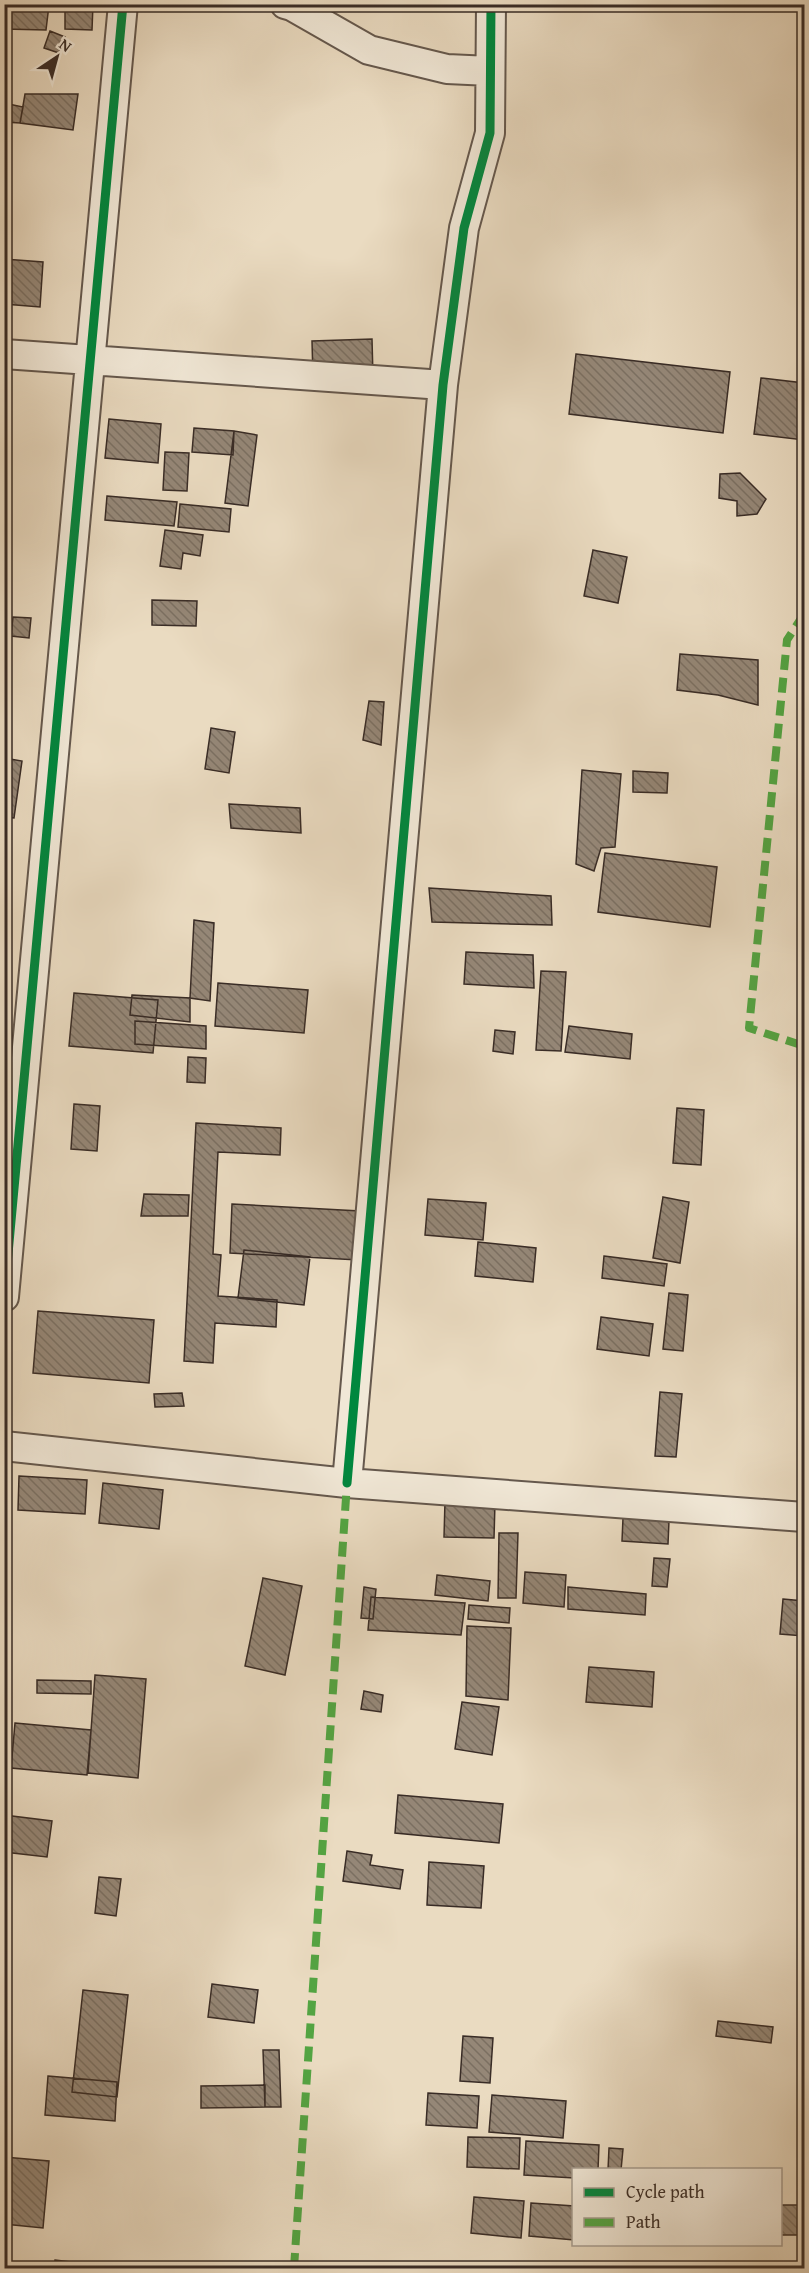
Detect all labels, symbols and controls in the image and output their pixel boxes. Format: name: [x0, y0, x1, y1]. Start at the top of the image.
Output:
north arrow: [27, 27, 87, 87]
text: N: [54, 32, 77, 58]
legend: [572, 2168, 782, 2246]
text: Cycle path: [626, 2178, 705, 2205]
text: Path: [626, 2208, 661, 2235]

